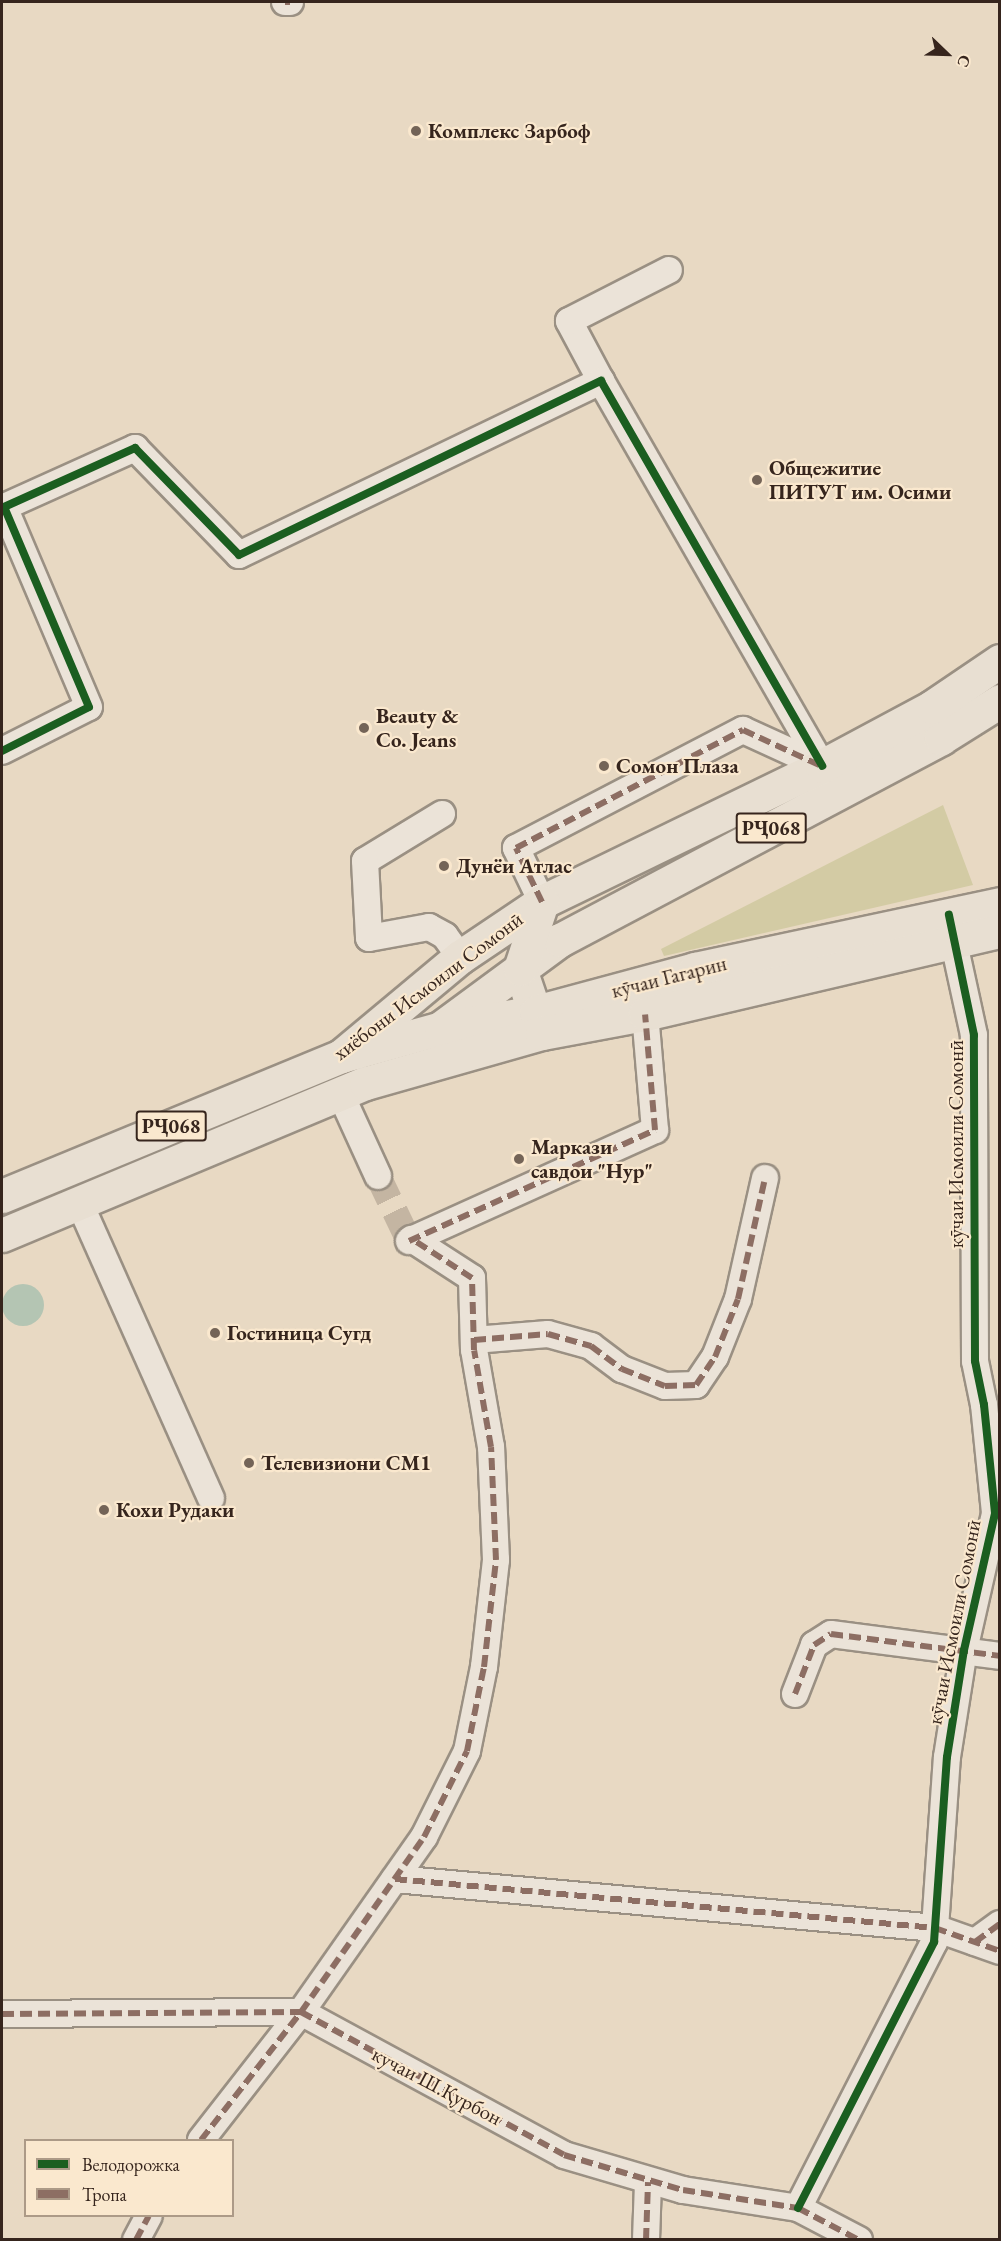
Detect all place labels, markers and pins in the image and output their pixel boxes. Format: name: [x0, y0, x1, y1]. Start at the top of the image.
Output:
place label: Комплекс Зарбоф: [428, 118, 590, 144]
marker: Комплекс Зарбоф: [409, 124, 423, 138]
place label: Общежитие ПИТУТ им. Осими: [769, 455, 951, 505]
marker: Общежитие ПИТУТ им. Осими: [750, 473, 764, 487]
place label: Beauty & Co. Jeans: [376, 703, 458, 753]
marker: Beauty & Co. Jeans: [357, 721, 371, 735]
place label: Сомон Плаза: [616, 753, 739, 779]
marker: Сомон Плаза: [597, 759, 611, 773]
place label: Дунёи Атлас: [456, 853, 572, 879]
marker: Дунёи Атлас: [437, 859, 451, 873]
place label: Маркази савдои "Нур": [531, 1134, 653, 1184]
marker: Маркази савдои "Нур": [512, 1152, 526, 1166]
place label: Гостиница Сугд: [227, 1320, 371, 1346]
marker: Гостиница Сугд: [208, 1326, 222, 1340]
place label: Телевизиони СМ1: [261, 1450, 431, 1476]
marker: Телевизиони СМ1: [242, 1456, 256, 1470]
place label: Кохи Рудаки: [116, 1497, 234, 1523]
marker: Кохи Рудаки: [97, 1503, 111, 1517]

